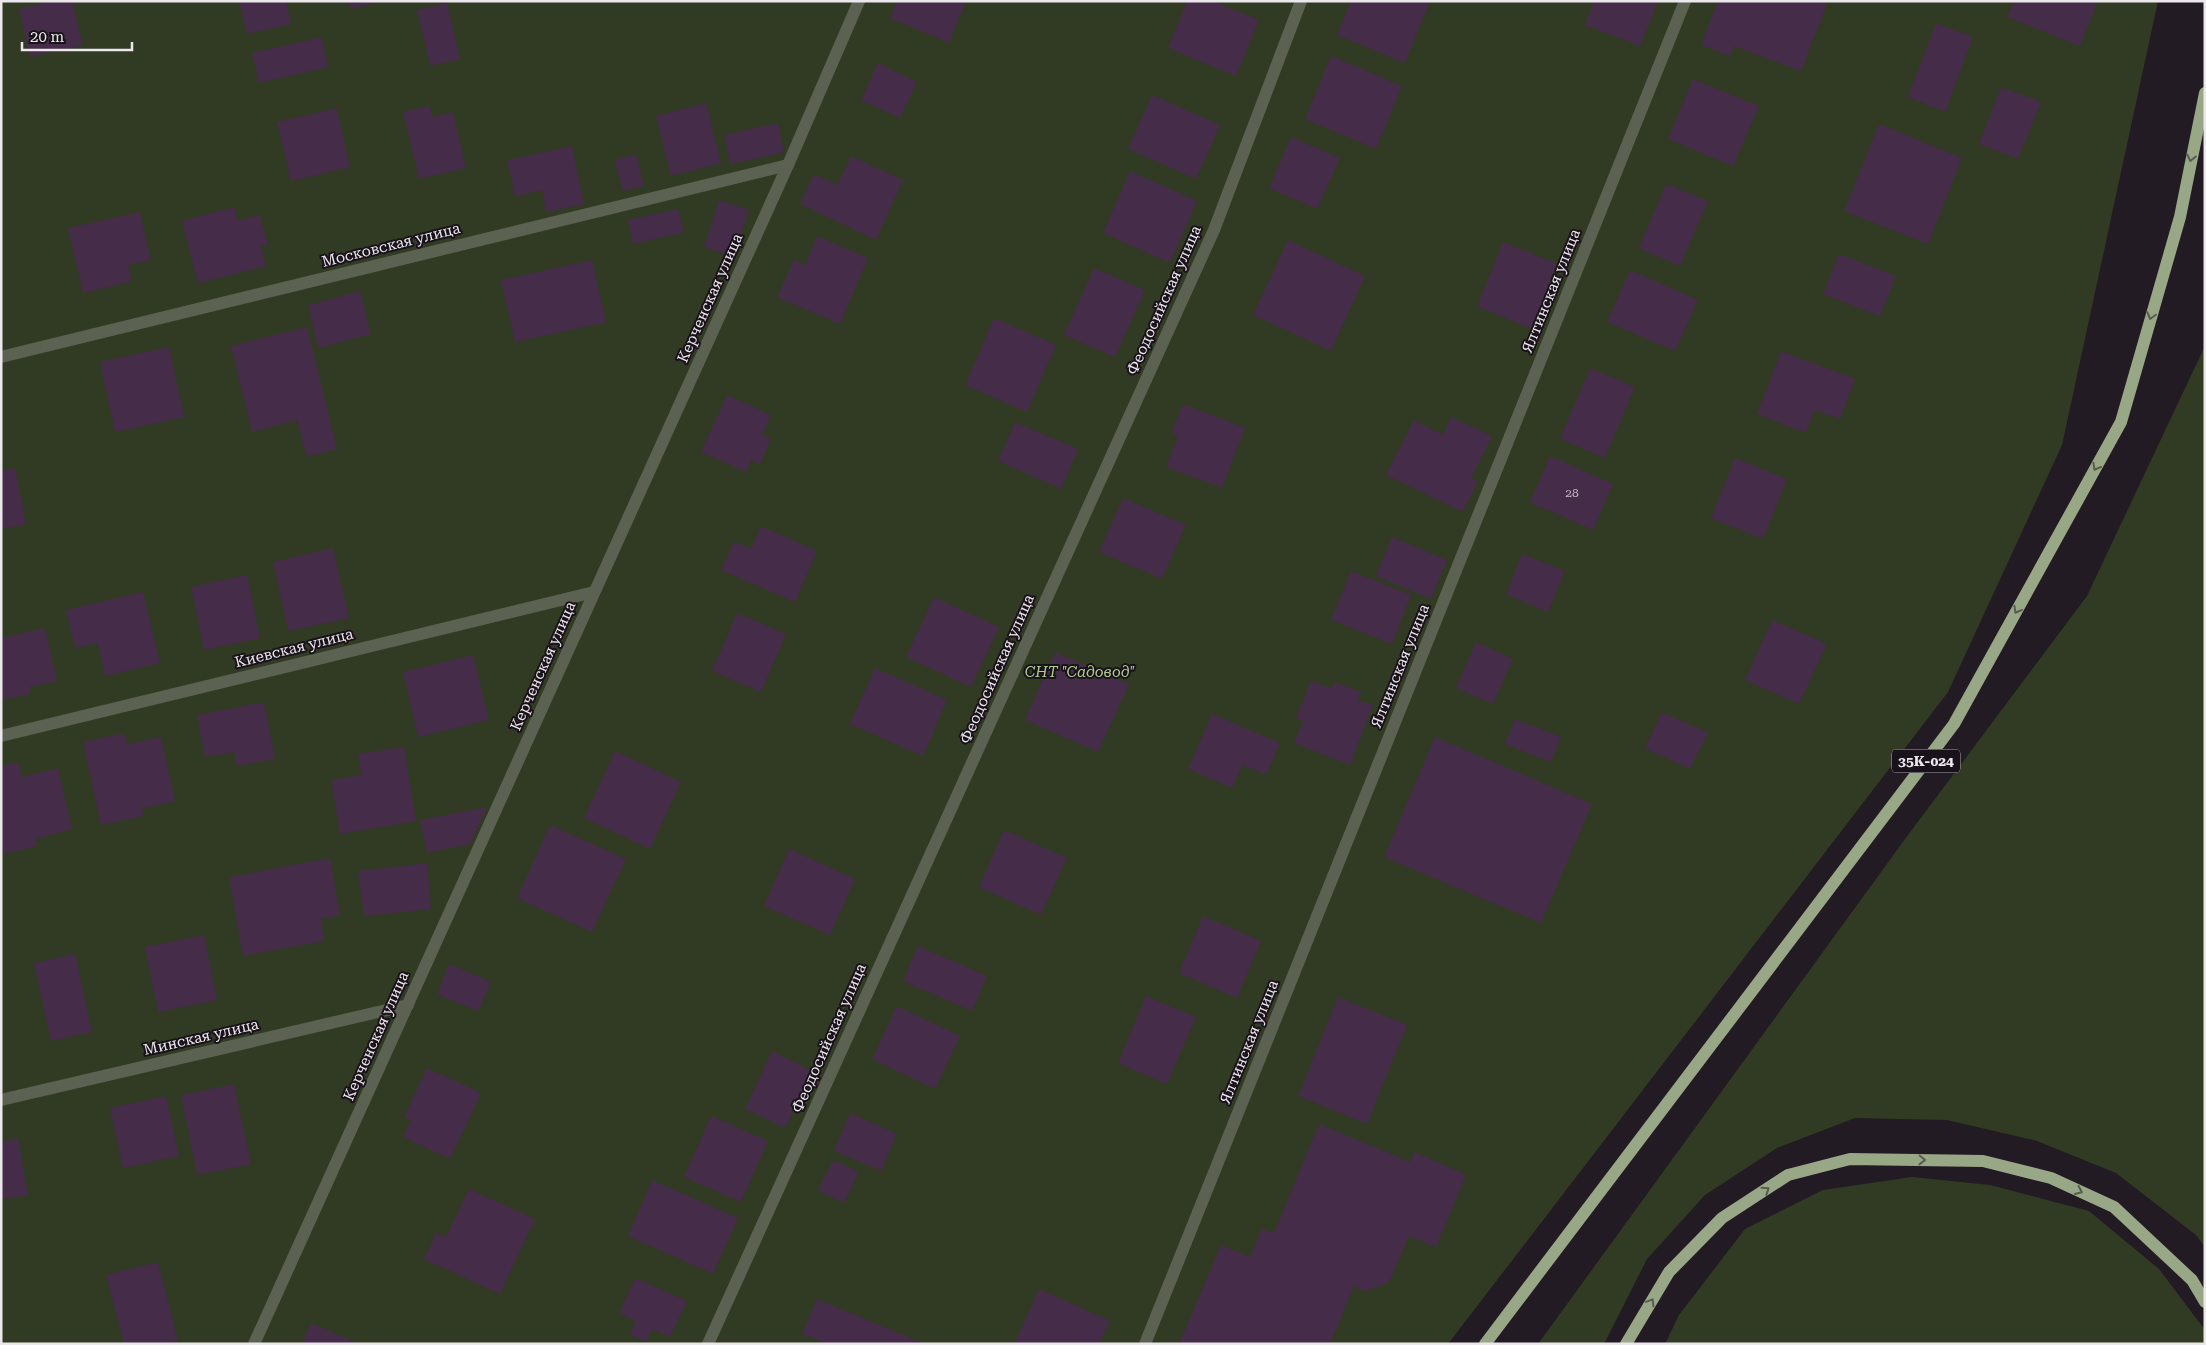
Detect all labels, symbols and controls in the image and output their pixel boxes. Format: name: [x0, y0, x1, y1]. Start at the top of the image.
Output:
scale bar: [22, 20, 132, 52]
text: 20 m: [30, 28, 65, 46]
one-way arrow: [2187, 154, 2197, 163]
street label: Московская улица: [320, 219, 462, 271]
street label: Феодосийская улица: [1123, 223, 1205, 377]
street label: Ялтинская улица: [1518, 226, 1584, 356]
street label: Керченская улица: [673, 231, 747, 365]
one-way arrow: [2147, 311, 2157, 319]
one-way arrow: [2092, 462, 2102, 471]
house number: 28: [1565, 486, 1579, 500]
street label: Феодосийская улица: [956, 592, 1038, 746]
street label: Керченская улица: [506, 599, 580, 733]
street label: Ялтинская улица: [1367, 601, 1433, 731]
one-way arrow: [2013, 604, 2023, 613]
street label: Киевская улица: [233, 625, 355, 671]
park label: СНТ "Садовод": [1025, 663, 1135, 681]
road number: 35К-024: [1892, 749, 1960, 772]
street label: Феодосийская улица: [788, 961, 870, 1115]
street label: Керченская улица: [339, 969, 413, 1103]
street label: Ялтинская улица: [1216, 977, 1282, 1107]
street label: Минская улица: [142, 1015, 260, 1059]
one-way arrow: [1918, 1155, 1926, 1165]
one-way arrow: [2074, 1185, 2083, 1195]
one-way arrow: [1760, 1186, 1769, 1196]
one-way arrow: [1645, 1299, 1655, 1308]

